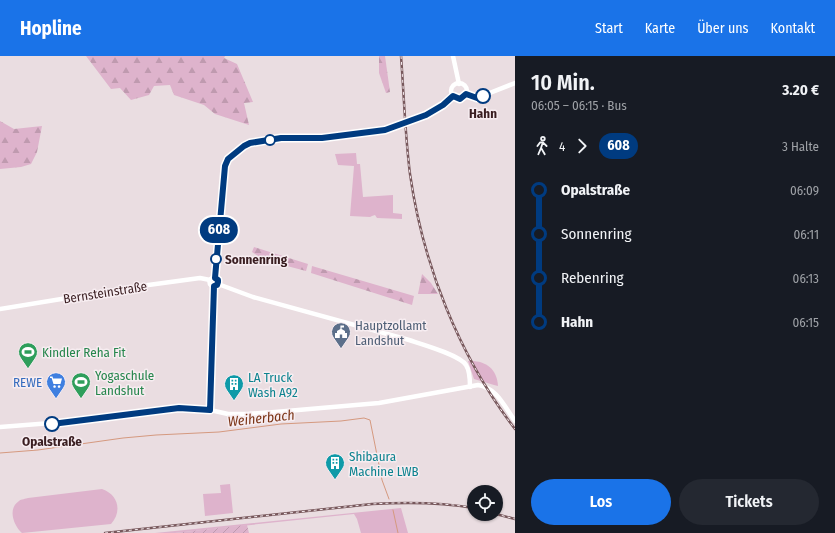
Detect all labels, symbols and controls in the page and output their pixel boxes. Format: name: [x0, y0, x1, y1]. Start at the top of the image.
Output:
text: Hopline: [20, 17, 82, 40]
text: Start: [595, 20, 623, 37]
text: Karte: [645, 20, 675, 37]
text: Über uns: [697, 20, 749, 37]
text: Kontakt: [771, 20, 815, 37]
text: 10 Min.: [531, 69, 595, 96]
text: 3.20 €: [782, 81, 819, 99]
marker: Hahn: [475, 88, 491, 104]
text: 06:05 – 06:15 · Bus: [531, 98, 627, 113]
place label: Hahn: [469, 106, 497, 121]
unlabelled marker: [264, 134, 276, 146]
icon: walk: [531, 135, 553, 157]
icon: forward: [571, 135, 593, 157]
text: 608: [607, 137, 630, 154]
text: 4: [559, 139, 565, 154]
text: 3 Halte: [782, 139, 819, 154]
text: Opalstraße: [561, 181, 630, 199]
text: 06:09: [790, 183, 819, 198]
line badge: 608: [196, 217, 242, 243]
text: 608: [208, 221, 230, 238]
text: Sonnenring: [561, 225, 631, 243]
text: 06:11: [794, 227, 819, 242]
place label: Sonnenring: [225, 252, 288, 267]
marker: Sonnenring: [210, 253, 222, 265]
text: Rebenring: [561, 269, 624, 287]
text: 06:13: [793, 271, 819, 286]
street label: Bernsteinstraße: [62, 278, 148, 307]
text: Hahn: [561, 313, 593, 331]
text: 06:15: [793, 315, 819, 330]
place label: Hauptzollamt Landshut: [355, 318, 427, 348]
public building icon: Hauptzollamt Landshut: [330, 321, 352, 349]
sports icon: Kindler Reha Fit: [17, 341, 39, 369]
place label: Kindler Reha Fit: [42, 345, 126, 360]
place label: Yogaschule Landshut: [95, 368, 154, 398]
place label: LA Truck Wash A92: [248, 370, 298, 400]
supermarket icon: REWE: [45, 371, 67, 399]
sports icon: Yogaschule Landshut: [70, 371, 92, 399]
building icon: LA Truck Wash A92: [223, 373, 245, 401]
place label: REWE: [13, 375, 42, 390]
water label: Weiherbach: [227, 407, 295, 430]
marker: Opalstraße: [44, 416, 60, 432]
place label: Opalstraße: [22, 434, 82, 449]
place label: Shibaura Machine LWB: [349, 449, 419, 479]
building icon: Shibaura Machine LWB: [324, 452, 346, 480]
button: Los: [531, 479, 671, 525]
button: Tickets: [679, 479, 819, 525]
map controls: [467, 485, 503, 521]
button: locate: [467, 485, 503, 521]

